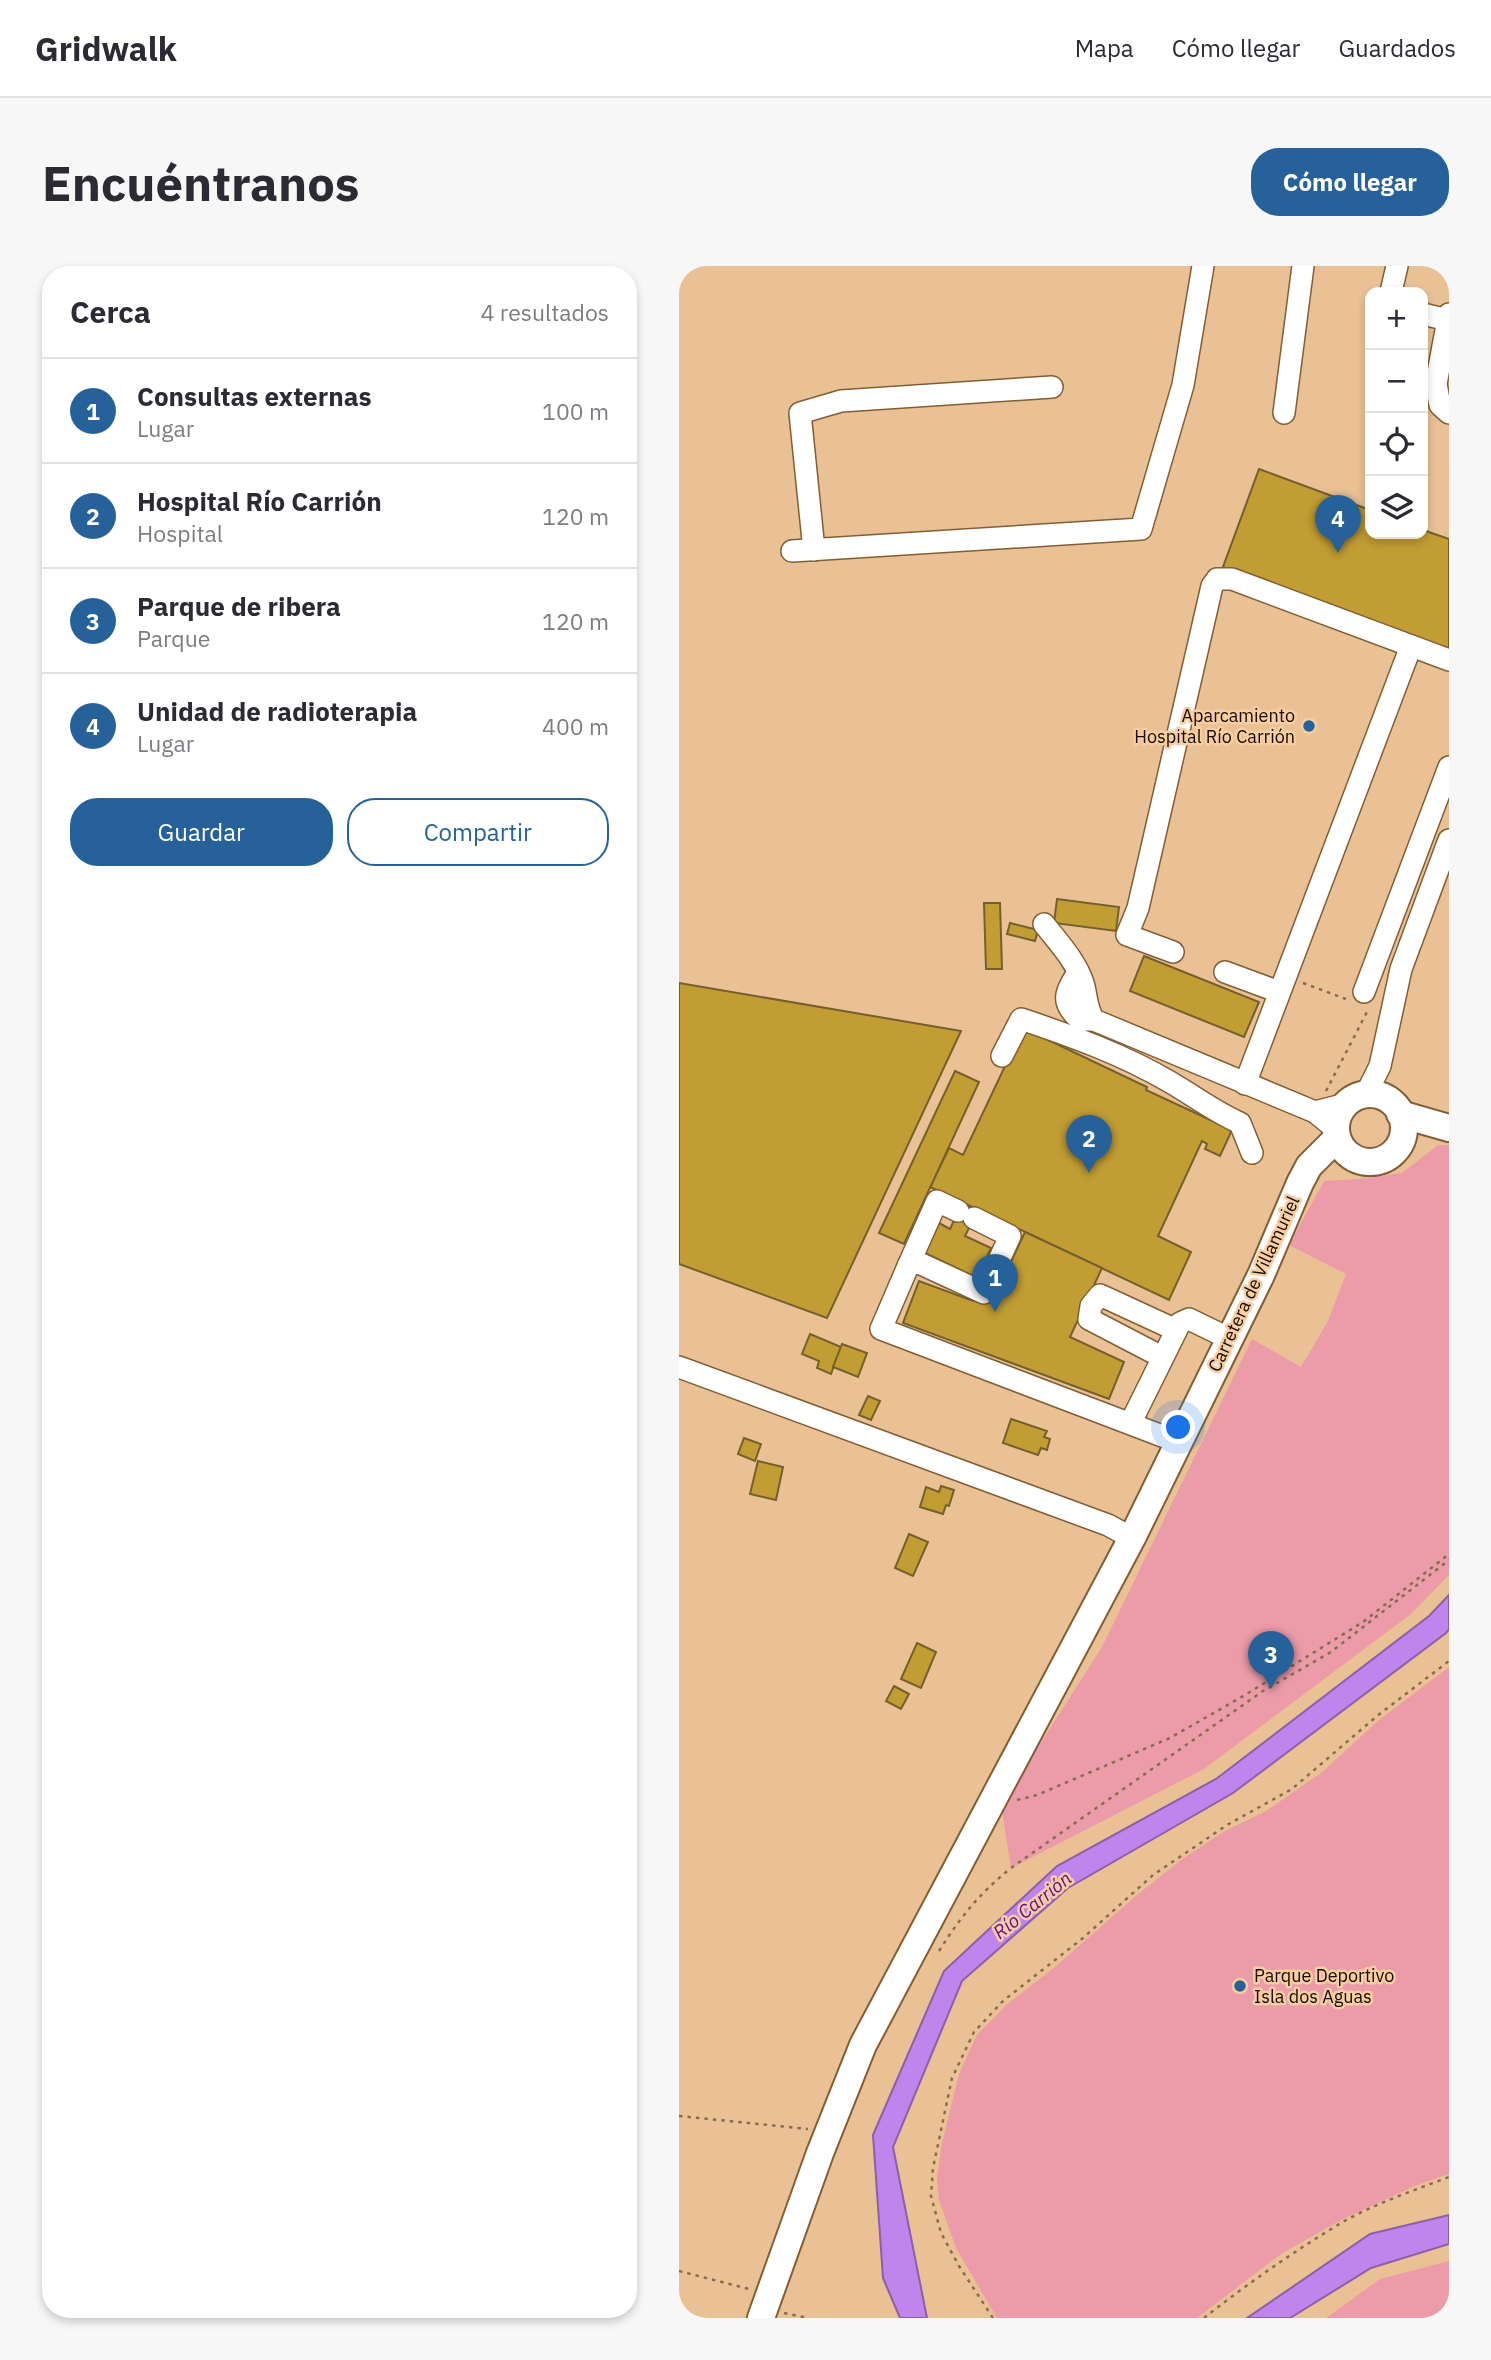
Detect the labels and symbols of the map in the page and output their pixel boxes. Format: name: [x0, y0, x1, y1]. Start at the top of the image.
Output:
pin: 4: [1315, 495, 1361, 553]
place label: Aparcamiento Hospital Río Carrión: [1134, 704, 1295, 748]
marker: Aparcamiento Hospital Río Carrión: [1301, 718, 1317, 734]
pin: 2: [1066, 1115, 1112, 1173]
street label: Carretera de Villamuriel: [1203, 1192, 1304, 1375]
pin: 1: [972, 1254, 1018, 1312]
your location: [1161, 1410, 1195, 1444]
pin: 3: [1248, 1631, 1294, 1689]
water label: Río Carrión: [988, 1866, 1076, 1944]
place label: Parque Deportivo Isla dos Aguas: [1254, 1964, 1394, 2008]
marker: Parque Deportivo Isla dos Aguas: [1232, 1978, 1248, 1994]

